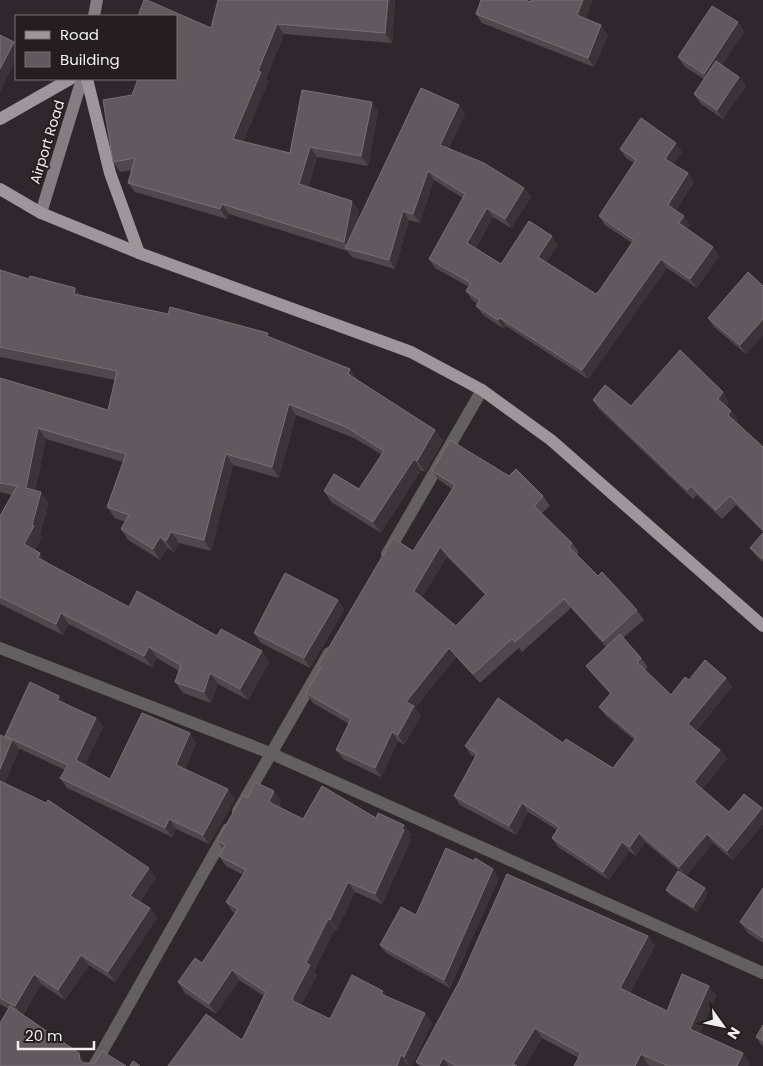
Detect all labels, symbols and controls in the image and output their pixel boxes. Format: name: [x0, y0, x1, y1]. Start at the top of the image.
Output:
legend: [15, 15, 178, 80]
text: Road: [60, 24, 99, 45]
text: Building: [60, 49, 120, 70]
street label: Airport Road: [25, 97, 69, 187]
north arrow: [698, 1001, 748, 1051]
scale bar: [18, 1018, 94, 1050]
text: N: [723, 1023, 745, 1043]
text: 20 m: [25, 1025, 63, 1046]

